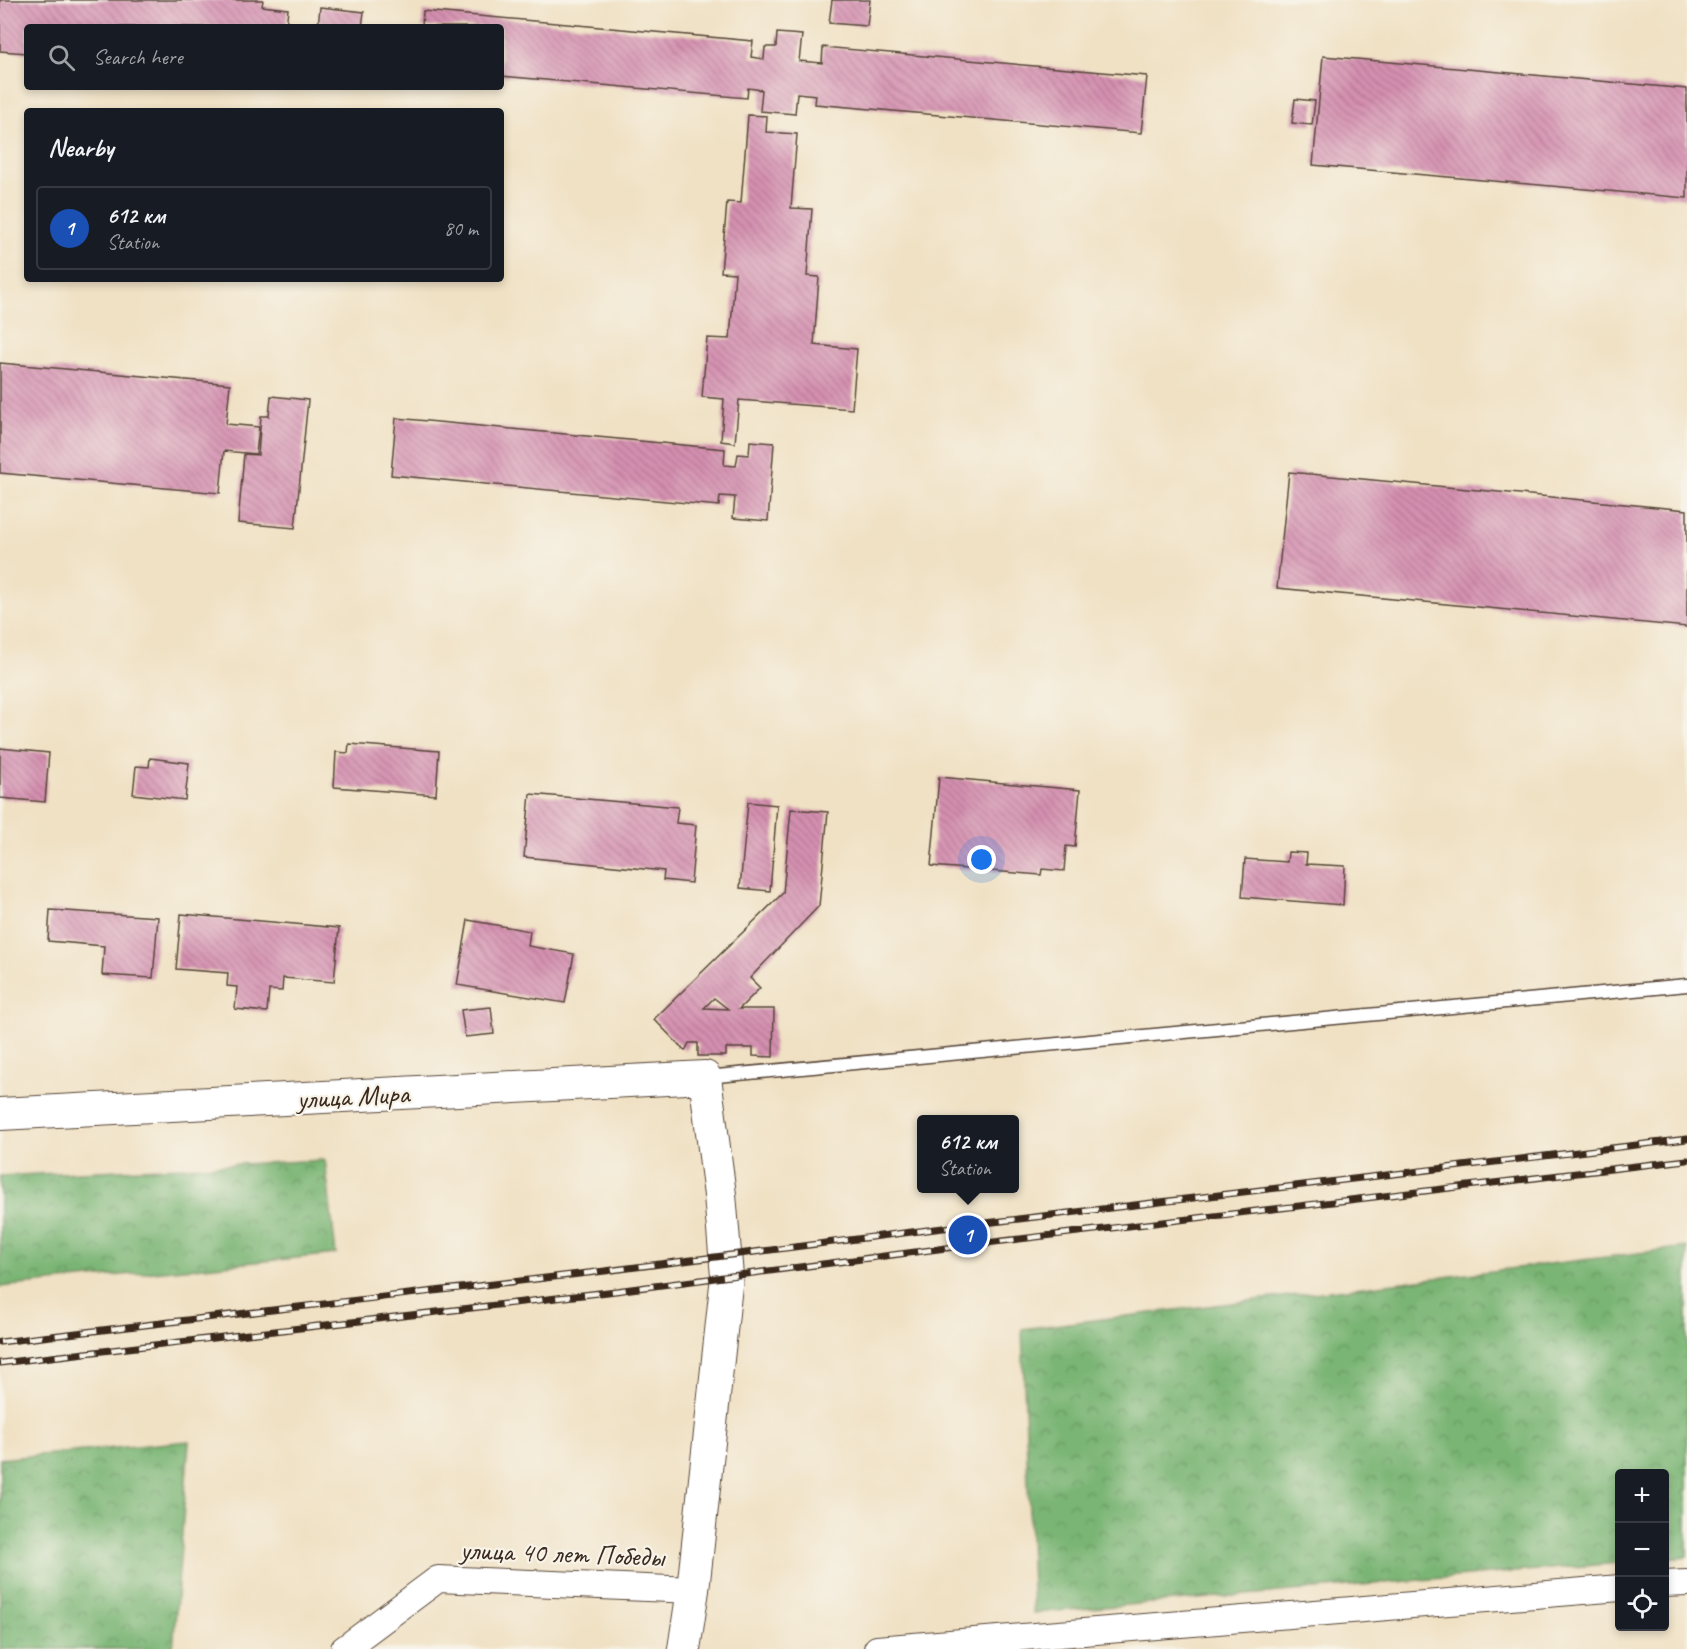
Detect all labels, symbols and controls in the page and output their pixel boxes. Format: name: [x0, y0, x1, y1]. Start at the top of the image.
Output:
search box: [24, 24, 504, 90]
icon: search: [45, 41, 78, 74]
text: Search here: [93, 43, 183, 71]
text: Nearby: [48, 131, 113, 164]
text: 612 км: [107, 202, 165, 230]
text: 1: [65, 216, 74, 241]
text: 80 m: [444, 216, 478, 241]
text: Station: [107, 230, 159, 255]
your location: [967, 845, 996, 874]
street label: улица Мира: [294, 1075, 412, 1117]
popup: [917, 1115, 1019, 1193]
text: 612 км: [939, 1128, 997, 1156]
text: Station: [939, 1156, 991, 1181]
pin: 1: [948, 1212, 988, 1258]
map controls: [1615, 1469, 1669, 1631]
button: +: [1615, 1469, 1669, 1523]
button: −: [1615, 1523, 1669, 1577]
street label: улица 40 лет Победы: [457, 1532, 667, 1574]
button: locate: [1615, 1577, 1669, 1631]

